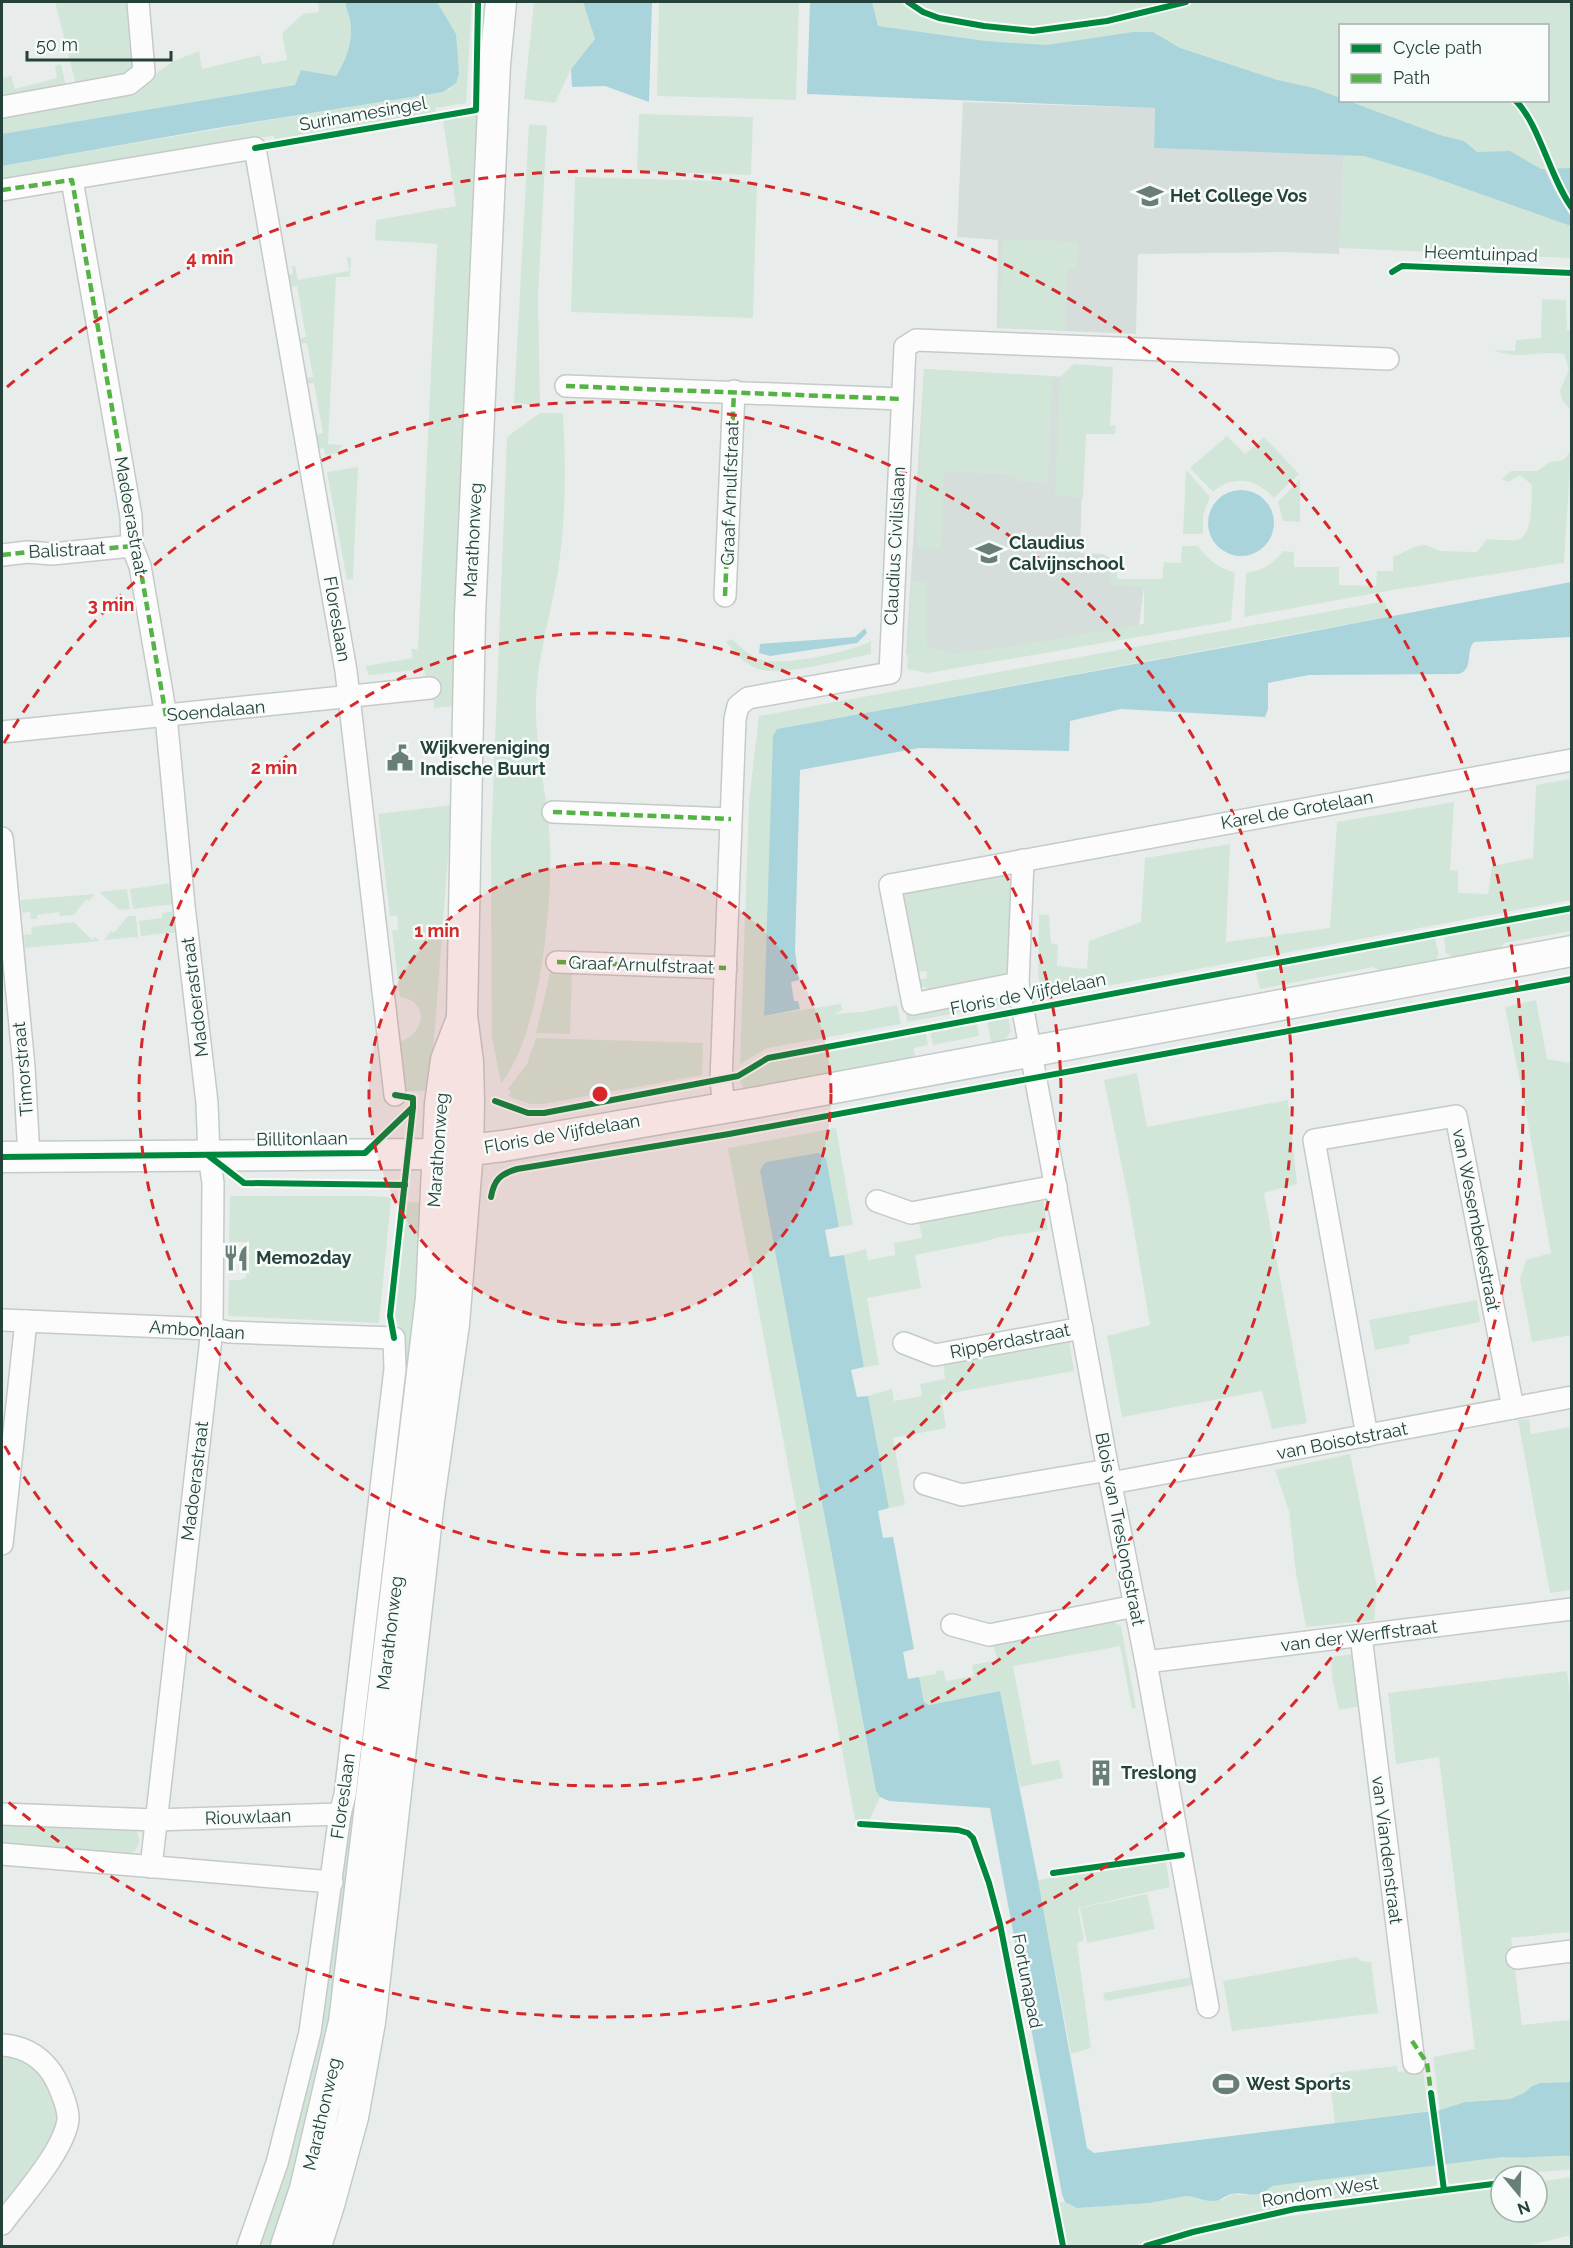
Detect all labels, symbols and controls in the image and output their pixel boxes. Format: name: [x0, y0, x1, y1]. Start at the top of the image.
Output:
scale bar: [27, 24, 171, 62]
legend: [1339, 24, 1549, 102]
text: 50 m: [36, 34, 78, 55]
text: Cycle path: [1393, 37, 1482, 58]
text: Path: [1393, 67, 1430, 88]
street label: Surinamesingel: [298, 92, 428, 135]
school or university icon: Het College Vos: [1135, 181, 1165, 211]
place label: Het College Vos: [1170, 185, 1307, 206]
street label: Heemtuinpad: [1424, 241, 1538, 266]
text: 4 min: [187, 247, 233, 268]
street label: Graaf Arnulfstraat: [716, 420, 743, 566]
street label: Madoerastraat: [111, 455, 152, 577]
street label: Claudius Civilislaan: [880, 466, 909, 626]
street label: Marathonweg: [459, 482, 486, 598]
place label: Claudius Calvijnschool: [1009, 532, 1125, 574]
street label: Balistraat: [28, 537, 106, 562]
school or university icon: Claudius Calvijnschool: [974, 538, 1004, 568]
street label: Floreslaan: [320, 574, 355, 663]
text: 3 min: [88, 594, 134, 615]
street label: Soendalaan: [166, 696, 266, 725]
place label: Wijkvereniging Indische Buurt: [420, 737, 550, 779]
public building icon: Wijkvereniging Indische Buurt: [385, 743, 415, 773]
text: 2 min: [251, 757, 297, 778]
street label: Karel de Grotelaan: [1219, 786, 1375, 833]
text: 1 min: [414, 920, 460, 941]
street label: Madoerastraat: [177, 936, 212, 1058]
street label: Graaf Arnulfstraat: [568, 951, 714, 978]
street label: Floris de Vijfdelaan: [948, 968, 1108, 1019]
street label: Timorstraat: [8, 1021, 37, 1117]
centre of rings: [590, 1084, 610, 1104]
street label: Marathonweg: [423, 1092, 452, 1208]
street label: Floris de Vijfdelaan: [482, 1109, 642, 1158]
street label: Billitonlaan: [256, 1127, 348, 1150]
street label: van Wesembekestraat: [1448, 1127, 1504, 1313]
restaurant icon: Memo2day: [221, 1243, 251, 1273]
place label: Memo2day: [256, 1247, 352, 1268]
street label: Ambonlaan: [148, 1316, 246, 1343]
street label: Ripperdastraat: [948, 1319, 1072, 1362]
street label: van Boisotstraat: [1275, 1418, 1409, 1463]
street label: Madoerastraat: [177, 1420, 212, 1542]
street label: Blois van Treslongstraat: [1091, 1430, 1150, 1627]
street label: Marathonweg: [372, 1575, 407, 1691]
street label: van der Werffstraat: [1280, 1615, 1438, 1656]
street label: Floreslaan: [326, 1752, 359, 1840]
building icon: Treslong: [1086, 1758, 1116, 1788]
place label: Treslong: [1121, 1762, 1197, 1783]
street label: van Viandenstraat: [1368, 1775, 1407, 1925]
street label: Riouwlaan: [204, 1804, 292, 1829]
street label: Fortunapad: [1008, 1932, 1047, 2030]
street label: Marathonweg: [298, 2055, 345, 2172]
sports icon: West Sports: [1211, 2069, 1241, 2099]
place label: West Sports: [1246, 2073, 1351, 2094]
north arrow: [1489, 2164, 1549, 2224]
street label: Rondom West: [1260, 2172, 1380, 2211]
text: N: [1515, 2197, 1533, 2219]

